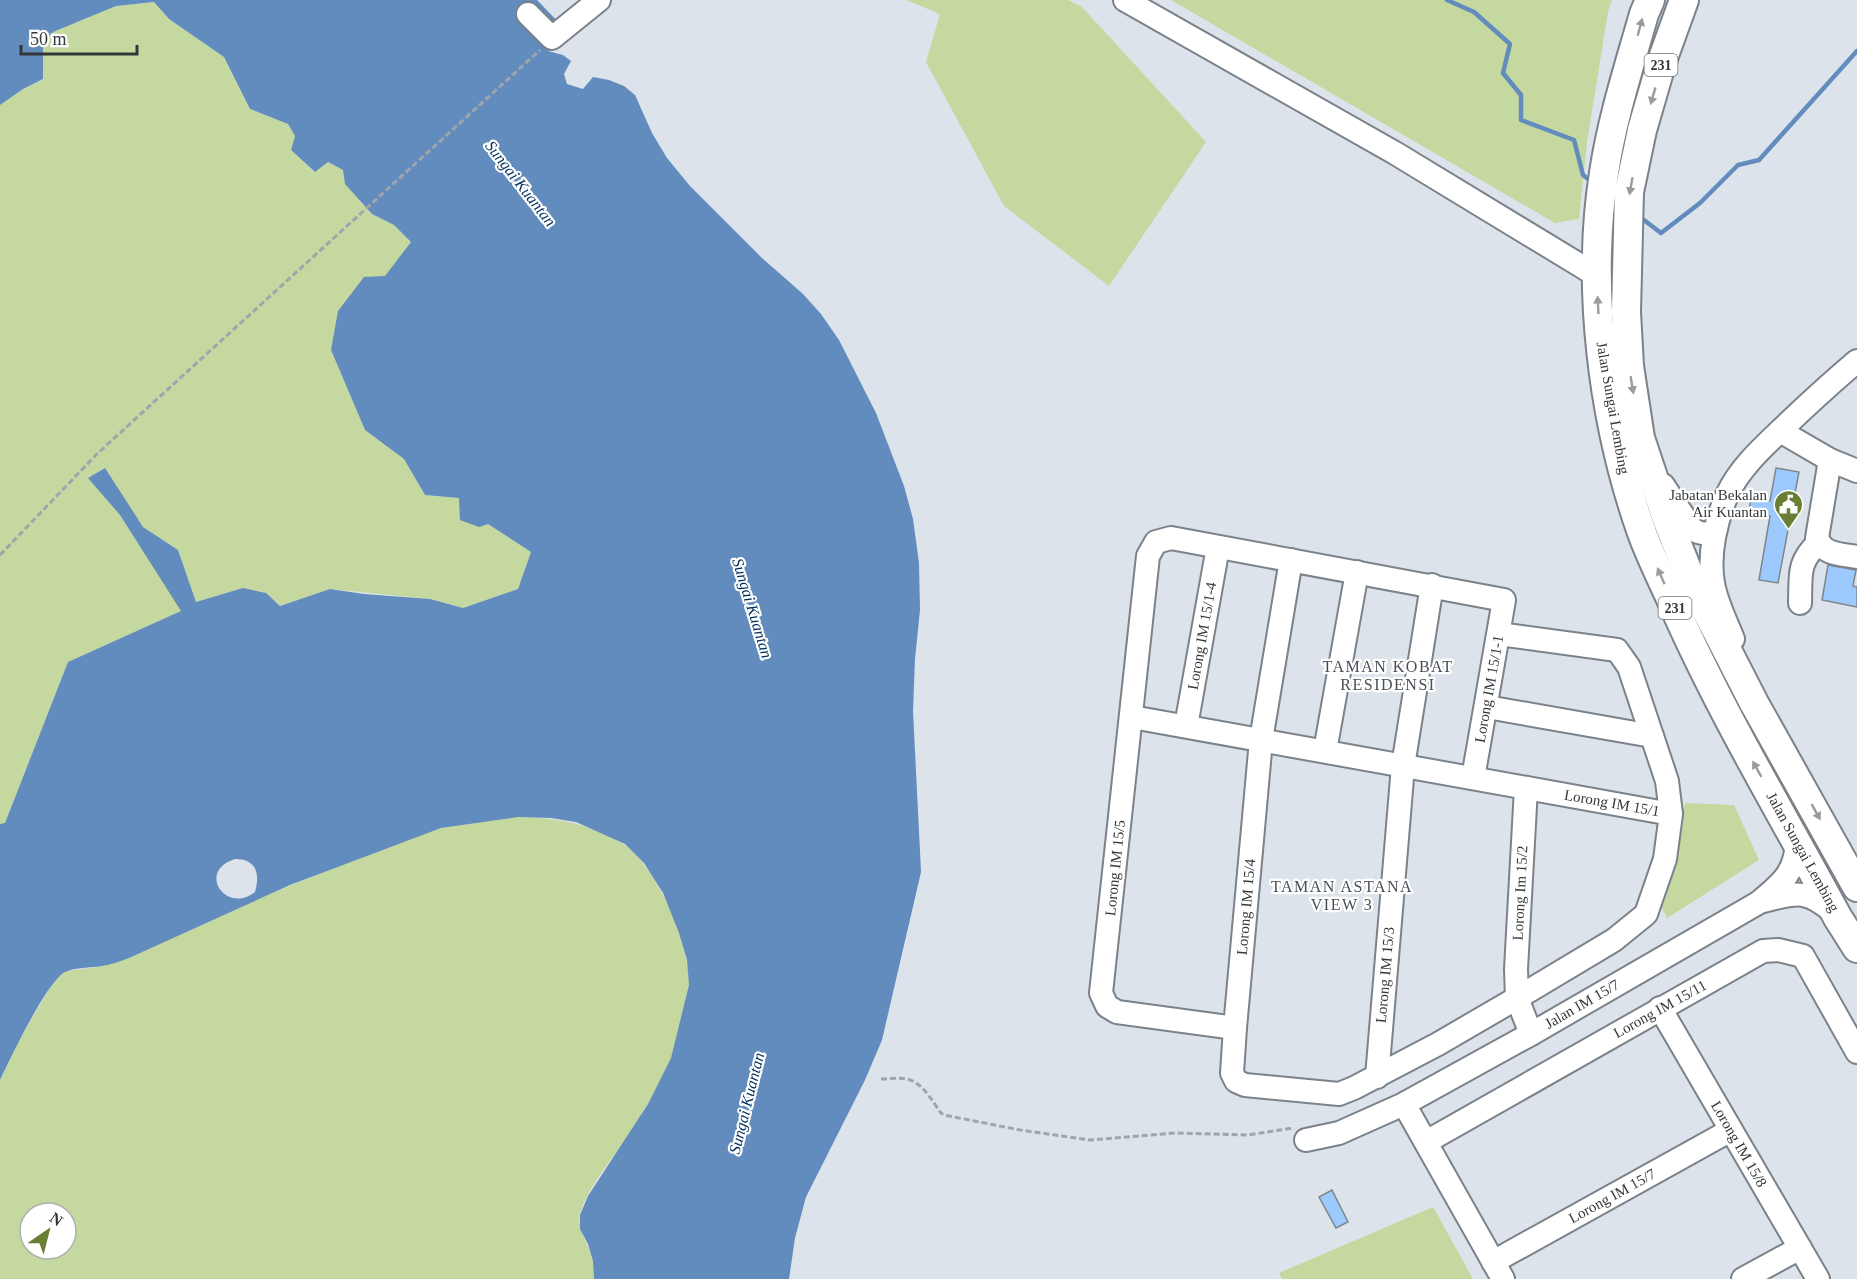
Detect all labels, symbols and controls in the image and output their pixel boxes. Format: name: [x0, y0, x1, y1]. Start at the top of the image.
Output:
scale bar: [21, 18, 136, 56]
one-way arrow: [1636, 18, 1645, 36]
text: 50 m: [30, 29, 67, 49]
road number: 231: [1644, 54, 1678, 76]
one-way arrow: [1647, 86, 1657, 105]
water label: Sungai Kuantan: [481, 137, 559, 230]
one-way arrow: [1626, 177, 1635, 196]
one-way arrow: [1593, 296, 1602, 315]
street label: Jalan Sungai Lembing: [1593, 341, 1633, 476]
one-way arrow: [1628, 376, 1637, 395]
place label: Jabatan Bekalan Air Kuantan: [1669, 487, 1767, 520]
public building icon: Jabatan Bekalan Air Kuantan: [1772, 488, 1804, 530]
water label: Sungai Kuantan: [728, 556, 776, 660]
one-way arrow: [1656, 567, 1665, 584]
street label: Lorong IM 15/1-4: [1185, 580, 1219, 691]
road number: 231: [1658, 597, 1692, 619]
street label: Lorong IM 15/1-1: [1472, 634, 1506, 744]
district label: TAMAN KOBAT RESIDENSI: [1322, 658, 1454, 693]
one-way arrow: [1752, 760, 1762, 777]
street label: Lorong IM 15/1: [1563, 787, 1661, 819]
street label: Jalan Sungai Lembing: [1763, 789, 1843, 915]
one-way arrow: [1810, 804, 1821, 820]
street label: Lorong IM 15/5: [1102, 819, 1128, 917]
street label: Lorong Im 15/2: [1510, 845, 1530, 941]
street label: Lorong IM 15/4: [1234, 858, 1258, 956]
district label: TAMAN ASTANA VIEW 3: [1271, 878, 1413, 913]
street label: Lorong IM 15/3: [1373, 926, 1397, 1024]
street label: Jalan IM 15/7: [1542, 976, 1623, 1032]
street label: Lorong IM 15/11: [1611, 977, 1709, 1041]
water label: Sungai Kuantan: [726, 1051, 768, 1156]
street label: Lorong IM 15/8: [1708, 1098, 1770, 1190]
street label: Lorong IM 15/7: [1566, 1165, 1659, 1226]
north arrow: [18, 1201, 78, 1261]
text: N: [47, 1209, 66, 1230]

